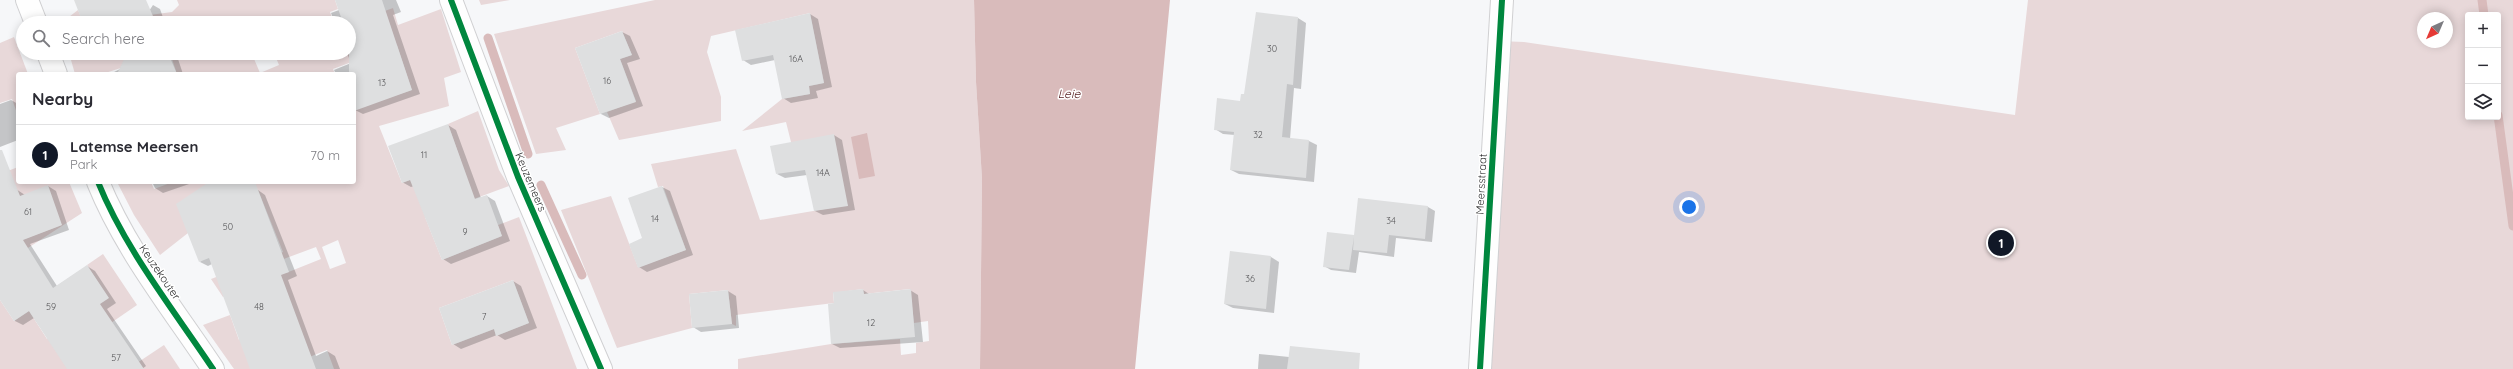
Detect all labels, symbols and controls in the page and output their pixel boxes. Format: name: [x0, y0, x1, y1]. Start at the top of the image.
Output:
north arrow: [2417, 12, 2453, 48]
map controls: [2465, 12, 2501, 120]
button: +: [2465, 12, 2501, 48]
search box: [16, 16, 356, 60]
icon: search: [30, 27, 52, 49]
text: Search here: [62, 29, 145, 48]
house number: 30: [1267, 43, 1277, 54]
button: −: [2465, 48, 2501, 84]
house number: 16A: [789, 53, 803, 64]
house number: 16: [603, 75, 611, 86]
house number: 13: [378, 77, 386, 88]
button: layers: [2465, 84, 2501, 120]
water label: Leie: [1058, 86, 1081, 101]
text: Nearby: [32, 88, 93, 109]
house number: 32: [1253, 129, 1263, 140]
text: Latemse Meersen: [70, 137, 198, 156]
text: 1: [42, 147, 48, 163]
text: 70 m: [310, 147, 340, 163]
house number: 11: [421, 149, 427, 160]
street label: Keuzemeers: [512, 150, 550, 214]
street label: Meersstraat: [1472, 153, 1490, 215]
text: Park: [70, 156, 98, 172]
house number: 14A: [816, 167, 830, 178]
your location: [1679, 197, 1699, 217]
house number: 61: [24, 206, 32, 217]
house number: 14: [651, 213, 659, 224]
house number: 34: [1386, 215, 1396, 226]
house number: 50: [223, 221, 233, 232]
house number: 9: [462, 226, 468, 237]
pin: 1: [1988, 228, 2014, 258]
street label: Keuzekouter: [136, 242, 184, 303]
house number: 36: [1245, 273, 1255, 284]
house number: 59: [46, 301, 56, 312]
house number: 48: [254, 301, 264, 312]
house number: 7: [482, 311, 487, 322]
house number: 12: [867, 317, 875, 328]
house number: 57: [111, 352, 121, 363]

